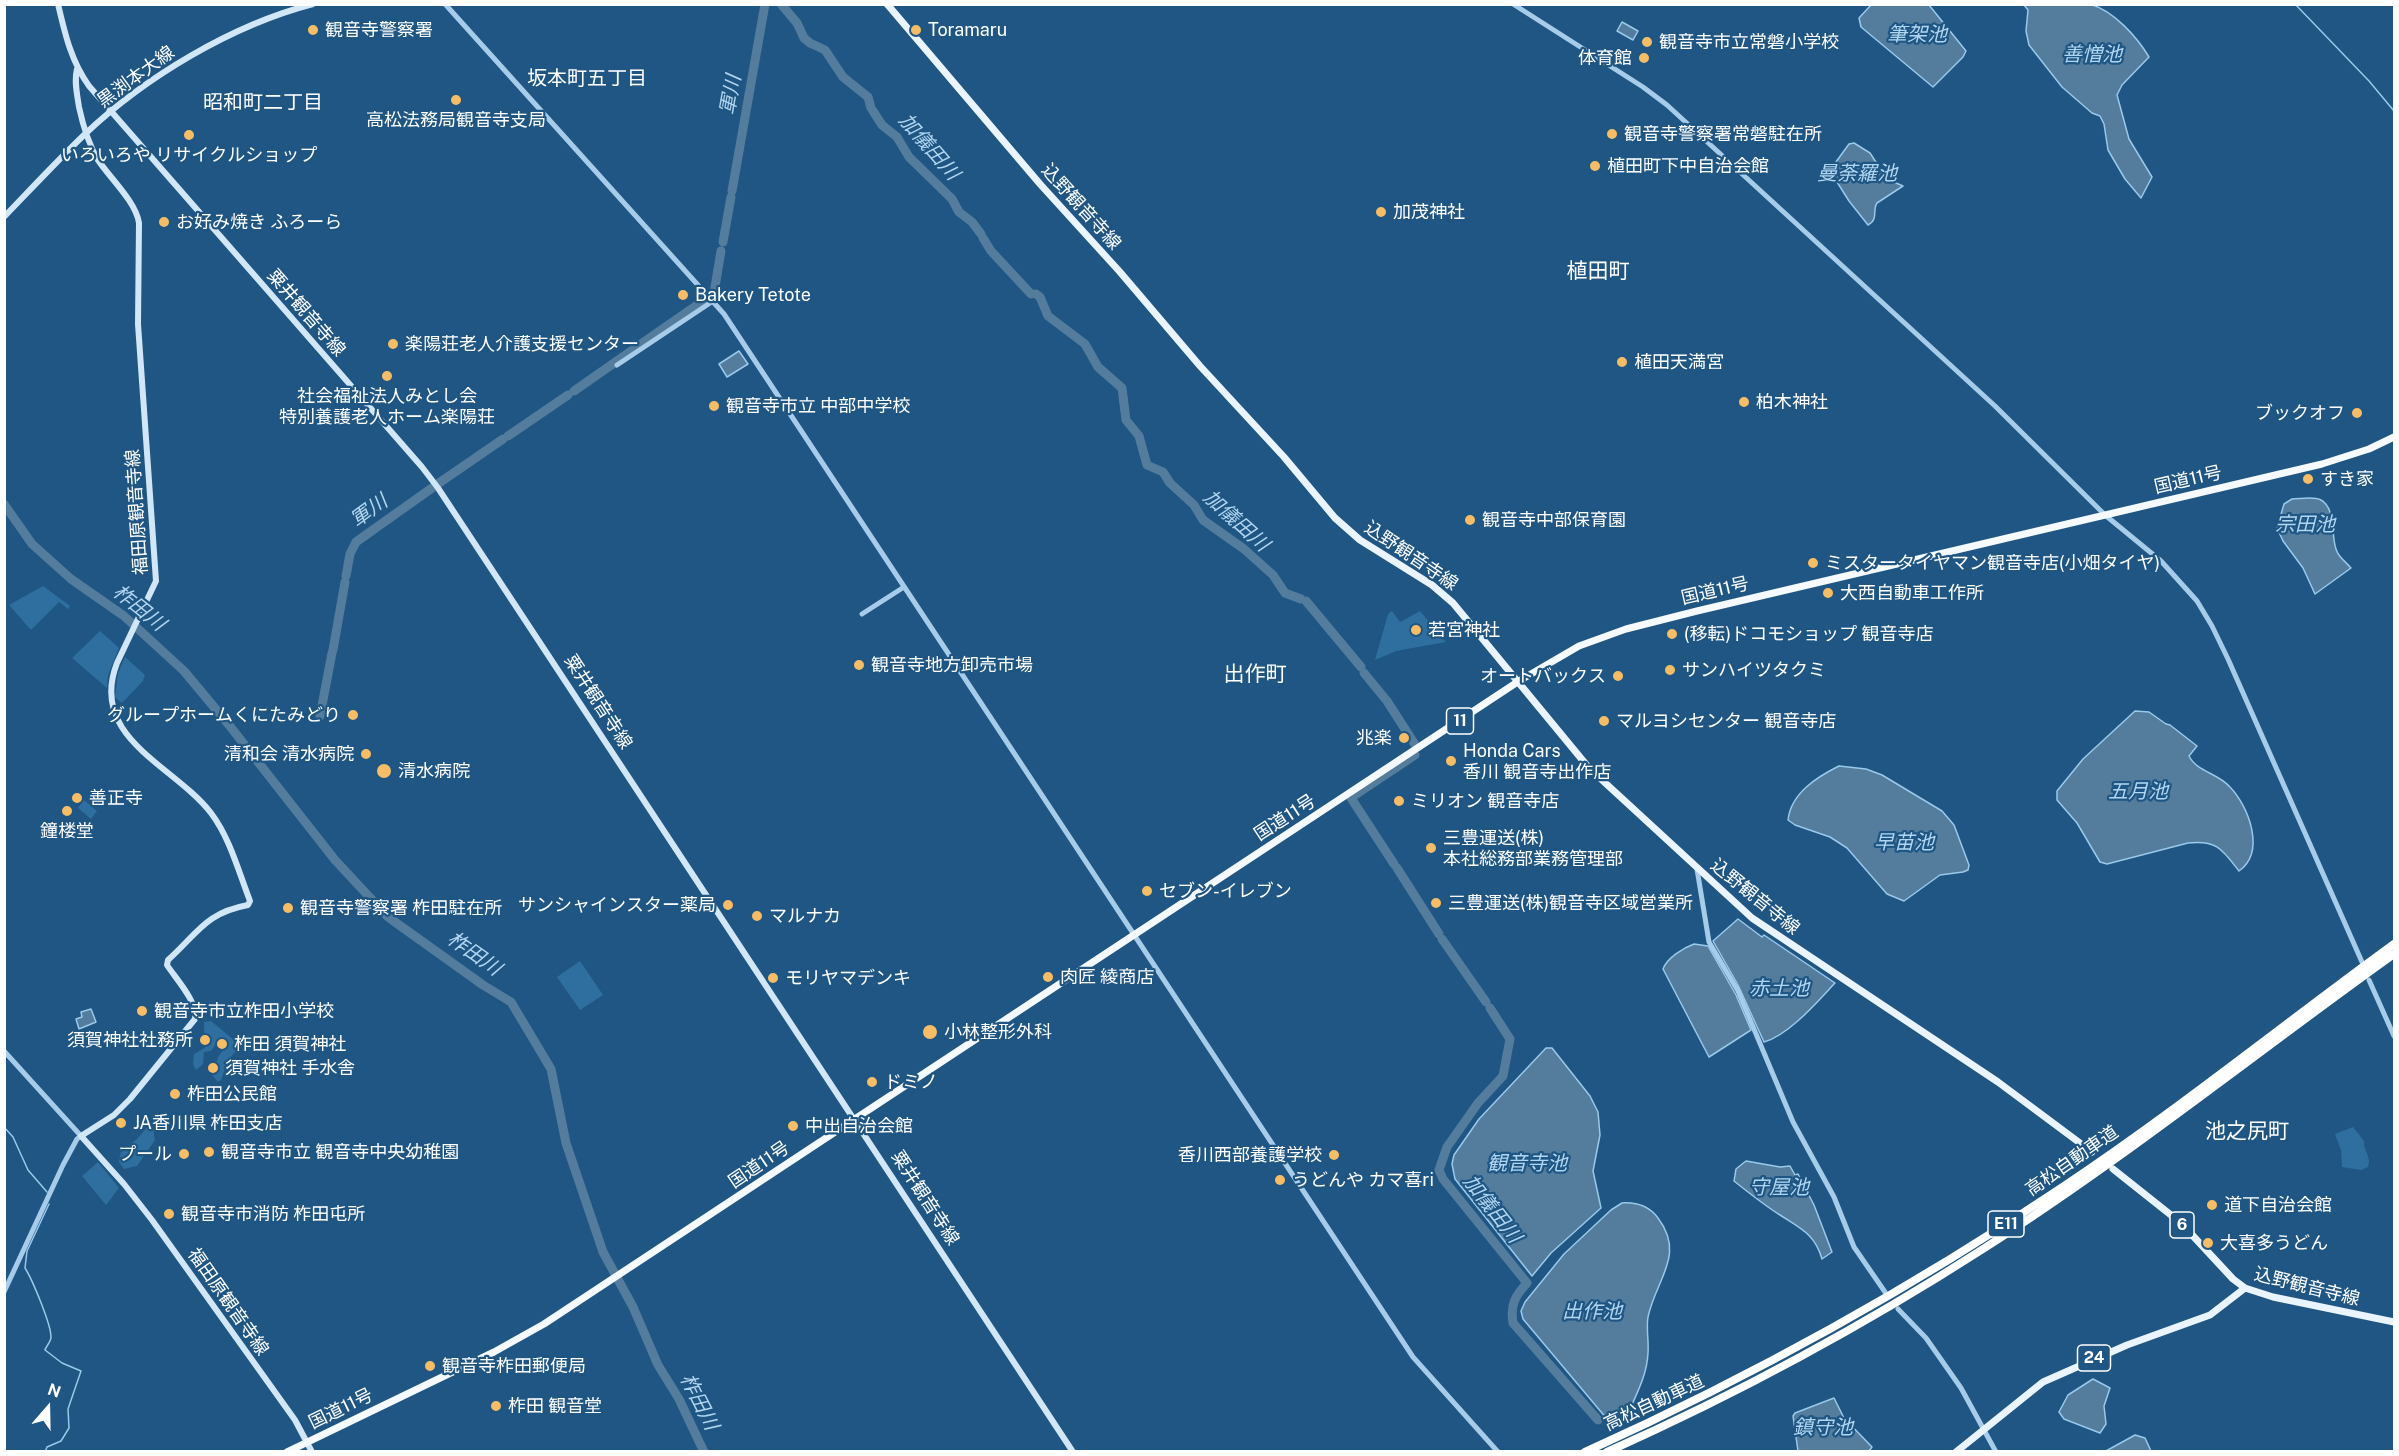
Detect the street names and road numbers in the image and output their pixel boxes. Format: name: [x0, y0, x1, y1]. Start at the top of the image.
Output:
street label: 黒渕本大線: [93, 42, 179, 112]
street label: 込野観音寺線: [1037, 160, 1125, 254]
street label: 粟井観音寺線: [262, 265, 350, 361]
street label: 福田原観音寺線: [122, 448, 152, 576]
street label: 国道11号: [2152, 462, 2224, 498]
street label: 込野観音寺線: [1360, 517, 1462, 595]
street label: 国道11号: [1679, 573, 1751, 609]
street label: 粟井観音寺線: [560, 651, 636, 753]
road number: 11: [1446, 708, 1474, 734]
street label: 国道11号: [1250, 790, 1320, 846]
street label: 込野観音寺線: [1706, 855, 1804, 939]
street label: 高松自動車道: [2022, 1121, 2122, 1201]
street label: 国道11号: [725, 1137, 793, 1193]
street label: 粟井観音寺線: [887, 1147, 963, 1249]
road number: E11: [1988, 1211, 2024, 1237]
road number: 6: [2170, 1212, 2194, 1238]
street label: 福田原観音寺線: [183, 1244, 273, 1360]
street label: 込野観音寺線: [2252, 1263, 2362, 1311]
road number: 24: [2078, 1345, 2110, 1371]
street label: 高松自動車道: [1600, 1370, 1708, 1436]
street label: 国道11号: [305, 1384, 377, 1434]

